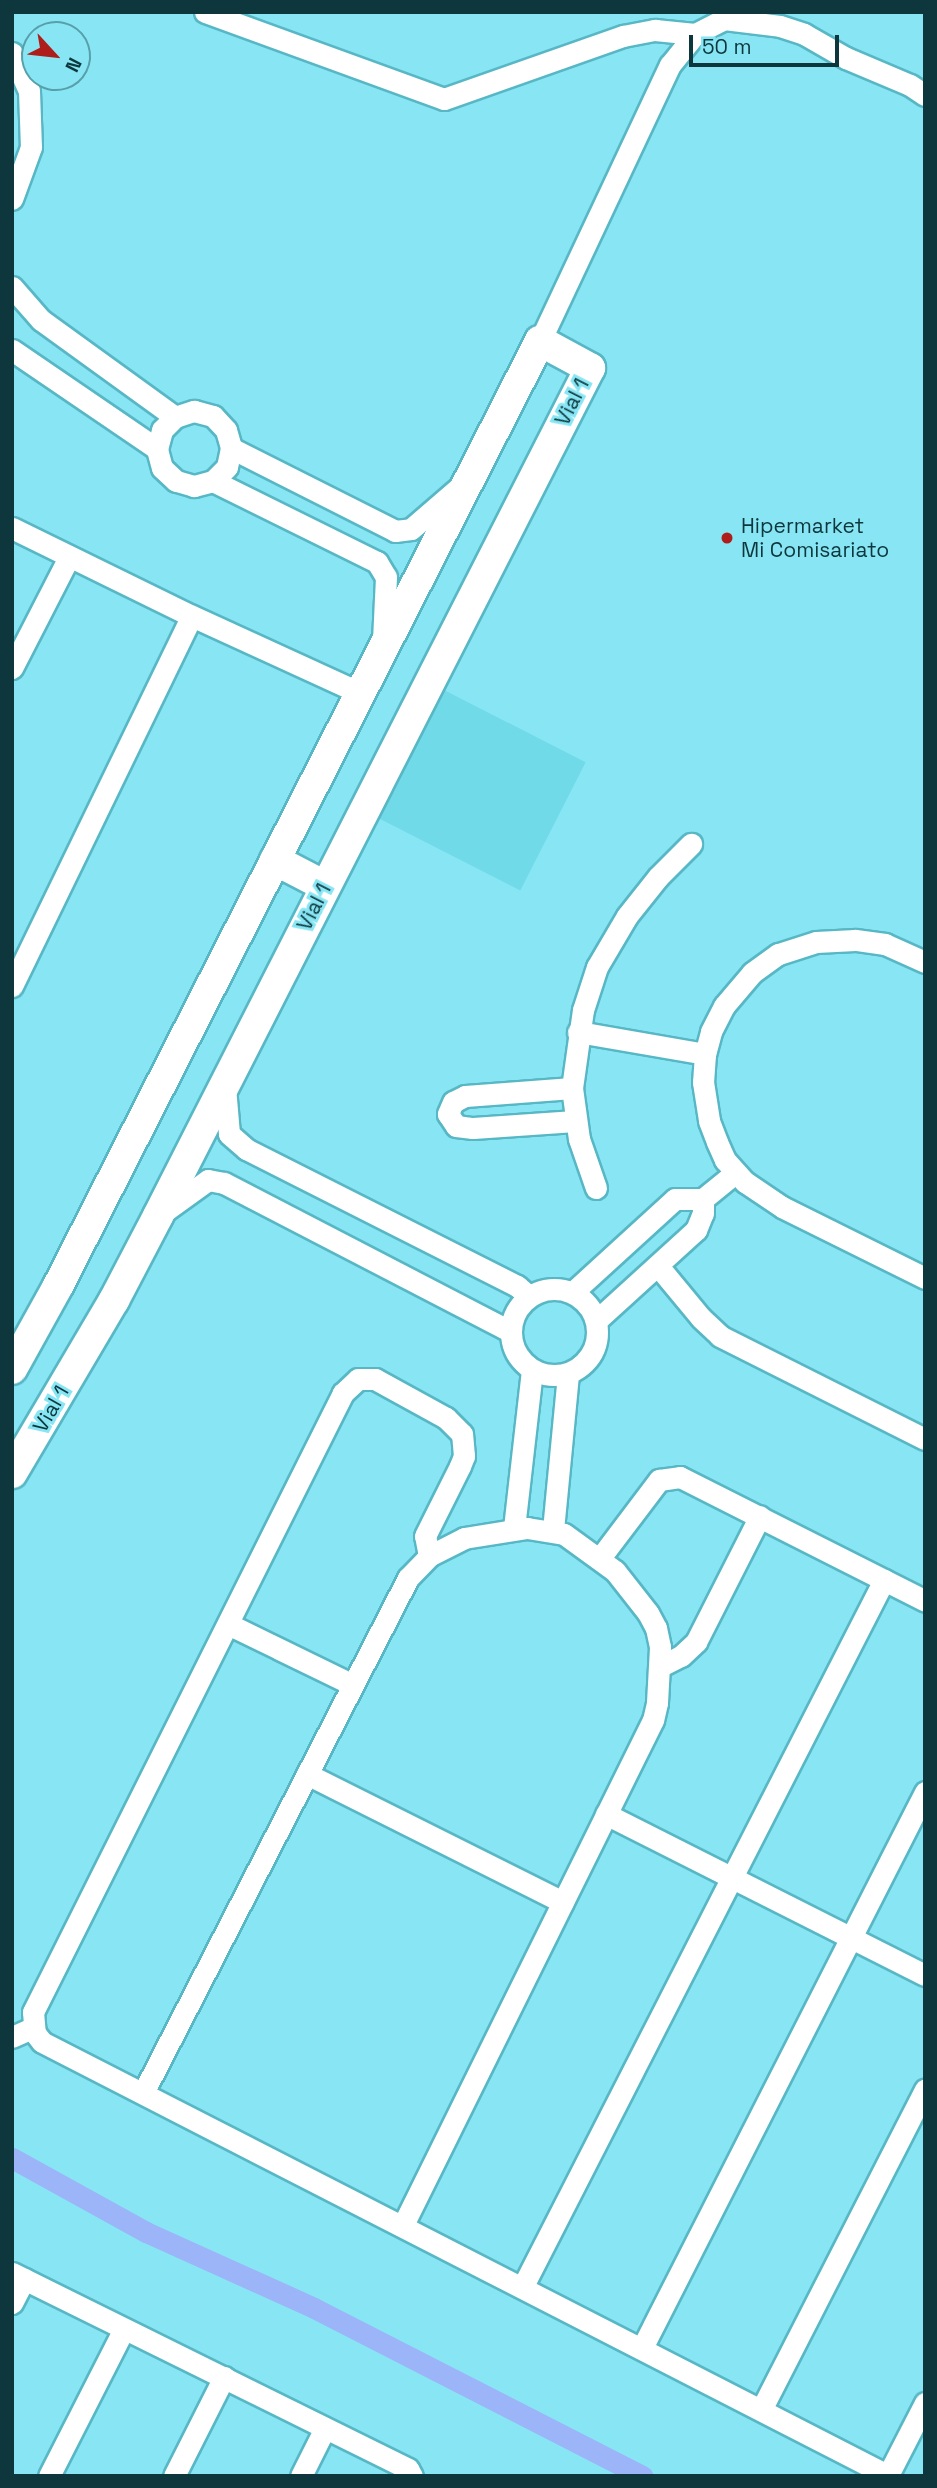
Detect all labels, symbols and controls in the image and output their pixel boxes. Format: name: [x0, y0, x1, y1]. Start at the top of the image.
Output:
north arrow: [21, 21, 91, 91]
scale bar: [692, 21, 842, 65]
text: 50 m: [702, 33, 752, 60]
text: N: [59, 53, 87, 76]
street label: Vial 1: [550, 374, 594, 430]
place label: Hipermarket Mi Comisariato: [741, 513, 889, 563]
marker: Hipermarket Mi Comisariato: [719, 530, 735, 546]
street label: Vial 1: [292, 879, 336, 935]
street label: Vial 1: [28, 1381, 74, 1437]

